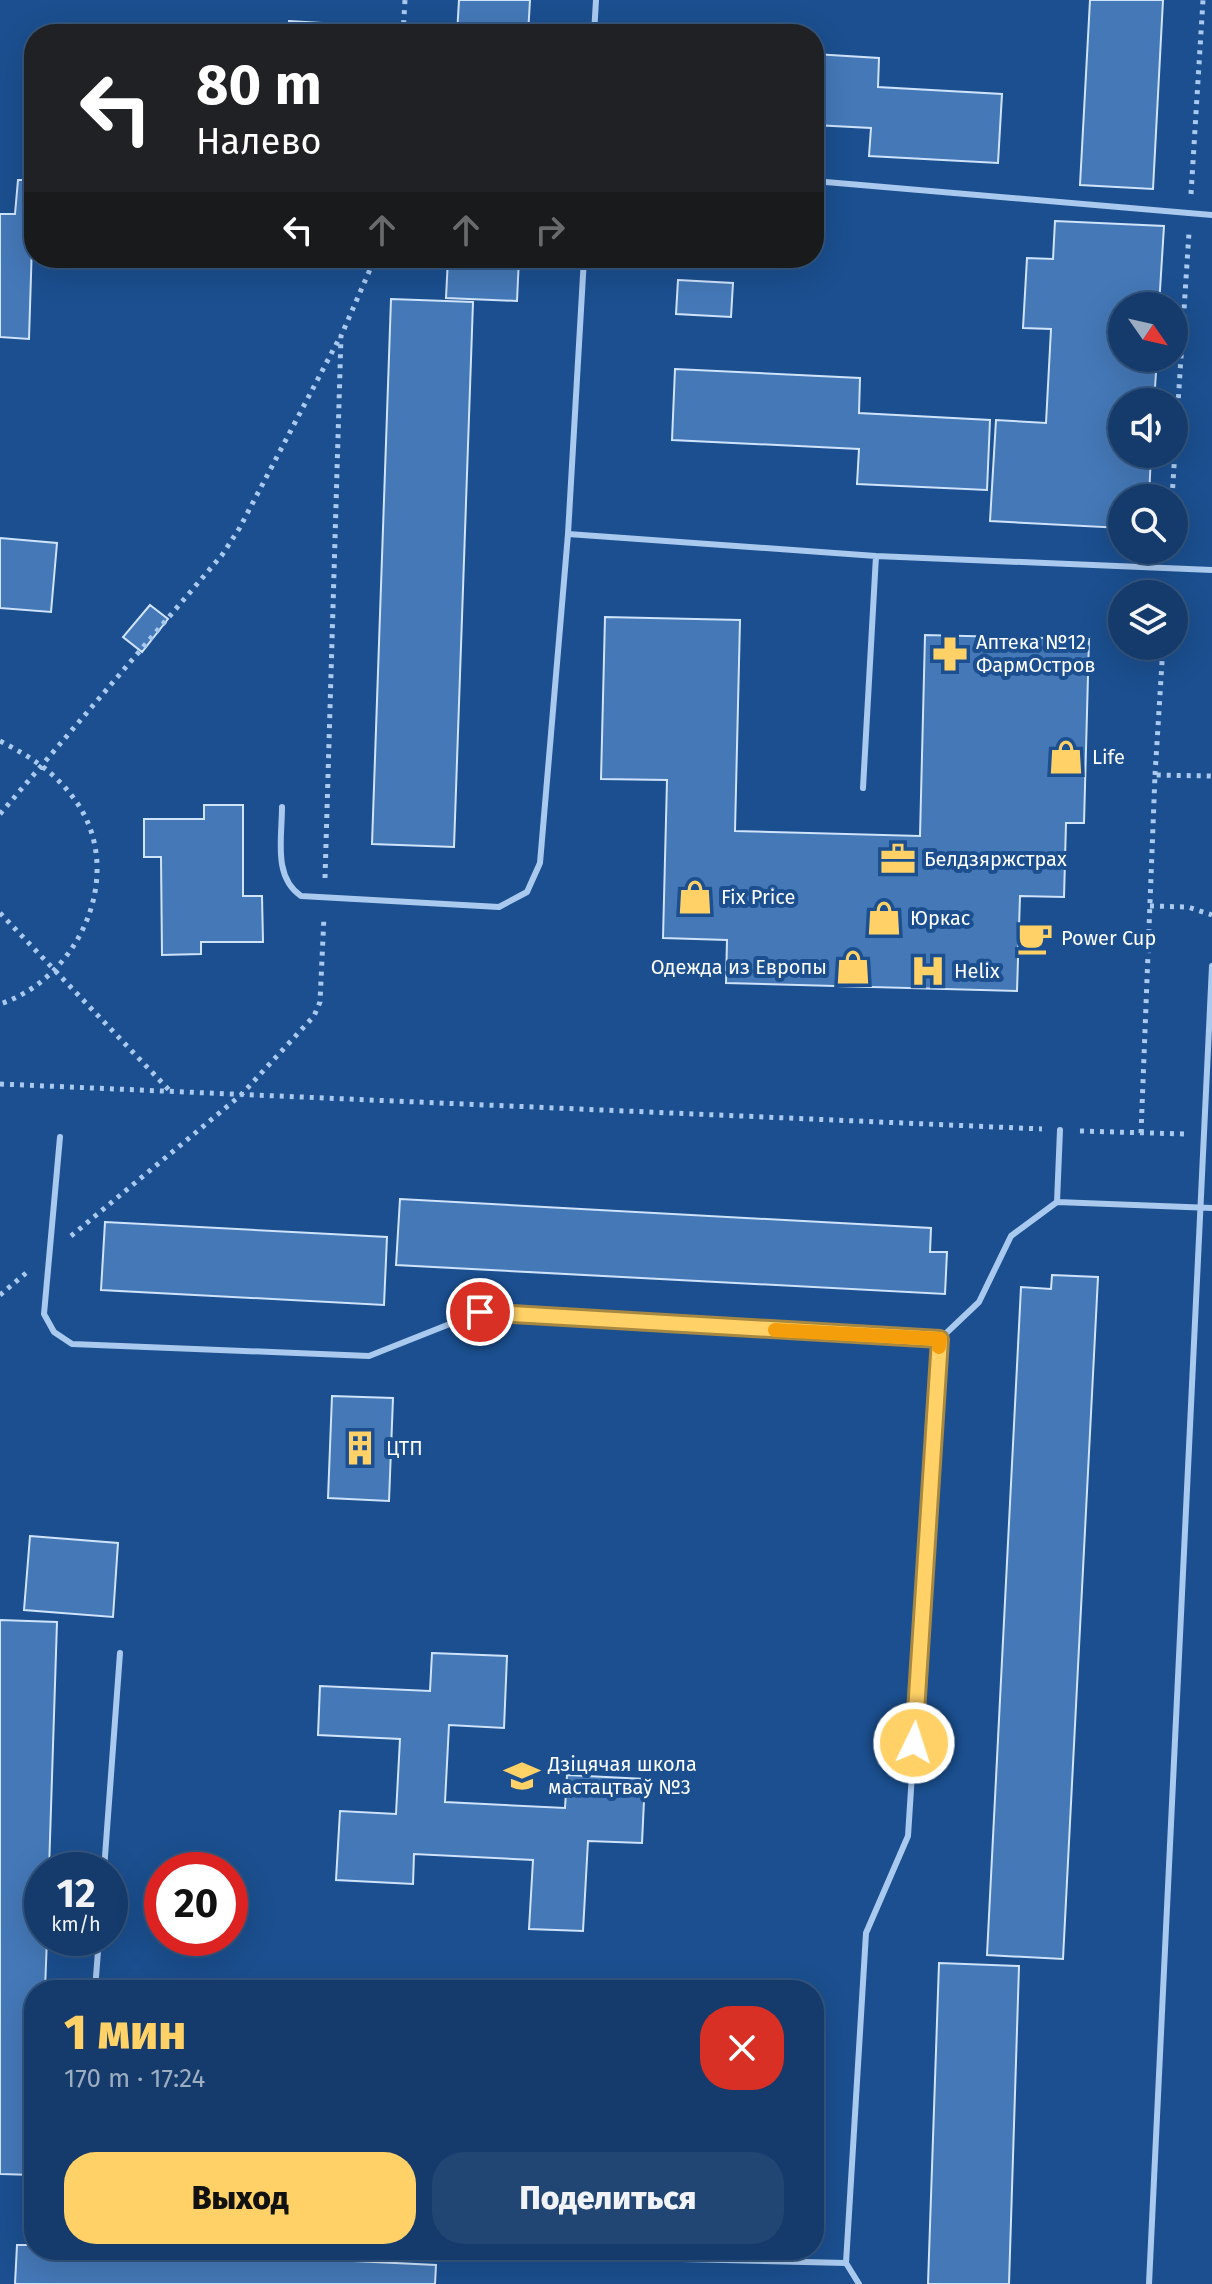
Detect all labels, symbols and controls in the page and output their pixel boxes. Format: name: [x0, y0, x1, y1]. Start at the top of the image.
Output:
text: 80 m: [196, 52, 322, 119]
icon: left: [64, 56, 168, 160]
text: Налево: [196, 120, 322, 164]
icon: left: [276, 208, 320, 252]
icon: ahead: [360, 208, 404, 252]
icon: ahead: [444, 208, 488, 252]
icon: right: [528, 208, 572, 252]
north arrow: [1108, 292, 1188, 372]
map controls: [1108, 292, 1188, 660]
button: sound: [1108, 388, 1188, 468]
button: search: [1108, 484, 1188, 564]
button: layers: [1108, 580, 1188, 660]
place label: Аптека №12 ФармОстров: [976, 630, 1096, 677]
pharmacy icon: Аптека №12 ФармОстров: [931, 635, 969, 673]
shop icon: Life: [1047, 738, 1085, 776]
place label: Life: [1092, 745, 1125, 769]
office icon: Белдзяржстрах: [879, 840, 917, 878]
place label: Белдзяржстрах: [924, 847, 1067, 871]
shop icon: Fix Price: [676, 878, 714, 916]
place label: Fix Price: [721, 885, 795, 909]
shop icon: Юркас: [865, 899, 903, 937]
place label: Юркас: [910, 906, 970, 930]
cafe icon: Power Cup: [1016, 919, 1054, 957]
place label: Power Cup: [1061, 926, 1156, 950]
shop icon: Одежда из Европы: [834, 948, 872, 986]
hospital icon: Helix: [909, 952, 947, 990]
place label: Одежда из Европы: [651, 955, 827, 979]
place label: Helix: [954, 959, 1000, 983]
pin: [446, 1278, 514, 1346]
icon: arrive: [458, 1290, 502, 1334]
building icon: ЦТП: [341, 1429, 379, 1467]
place label: ЦТП: [386, 1436, 423, 1460]
position arrow: [872, 1701, 956, 1785]
place label: Дзіцячая школа мастацтваў №3: [547, 1752, 697, 1799]
school or university icon: Дзіцячая школа мастацтваў №3: [503, 1757, 541, 1795]
speed limit sign: 20: [144, 1852, 248, 1956]
text: 12: [56, 1870, 96, 1918]
text: km/h: [51, 1912, 101, 1936]
text: 1 мин: [64, 2004, 186, 2062]
button: close: [700, 2006, 784, 2090]
text: 170 m · 17:24: [64, 2063, 205, 2094]
button: Выход: [64, 2152, 416, 2244]
button: Поделиться: [432, 2152, 784, 2244]

